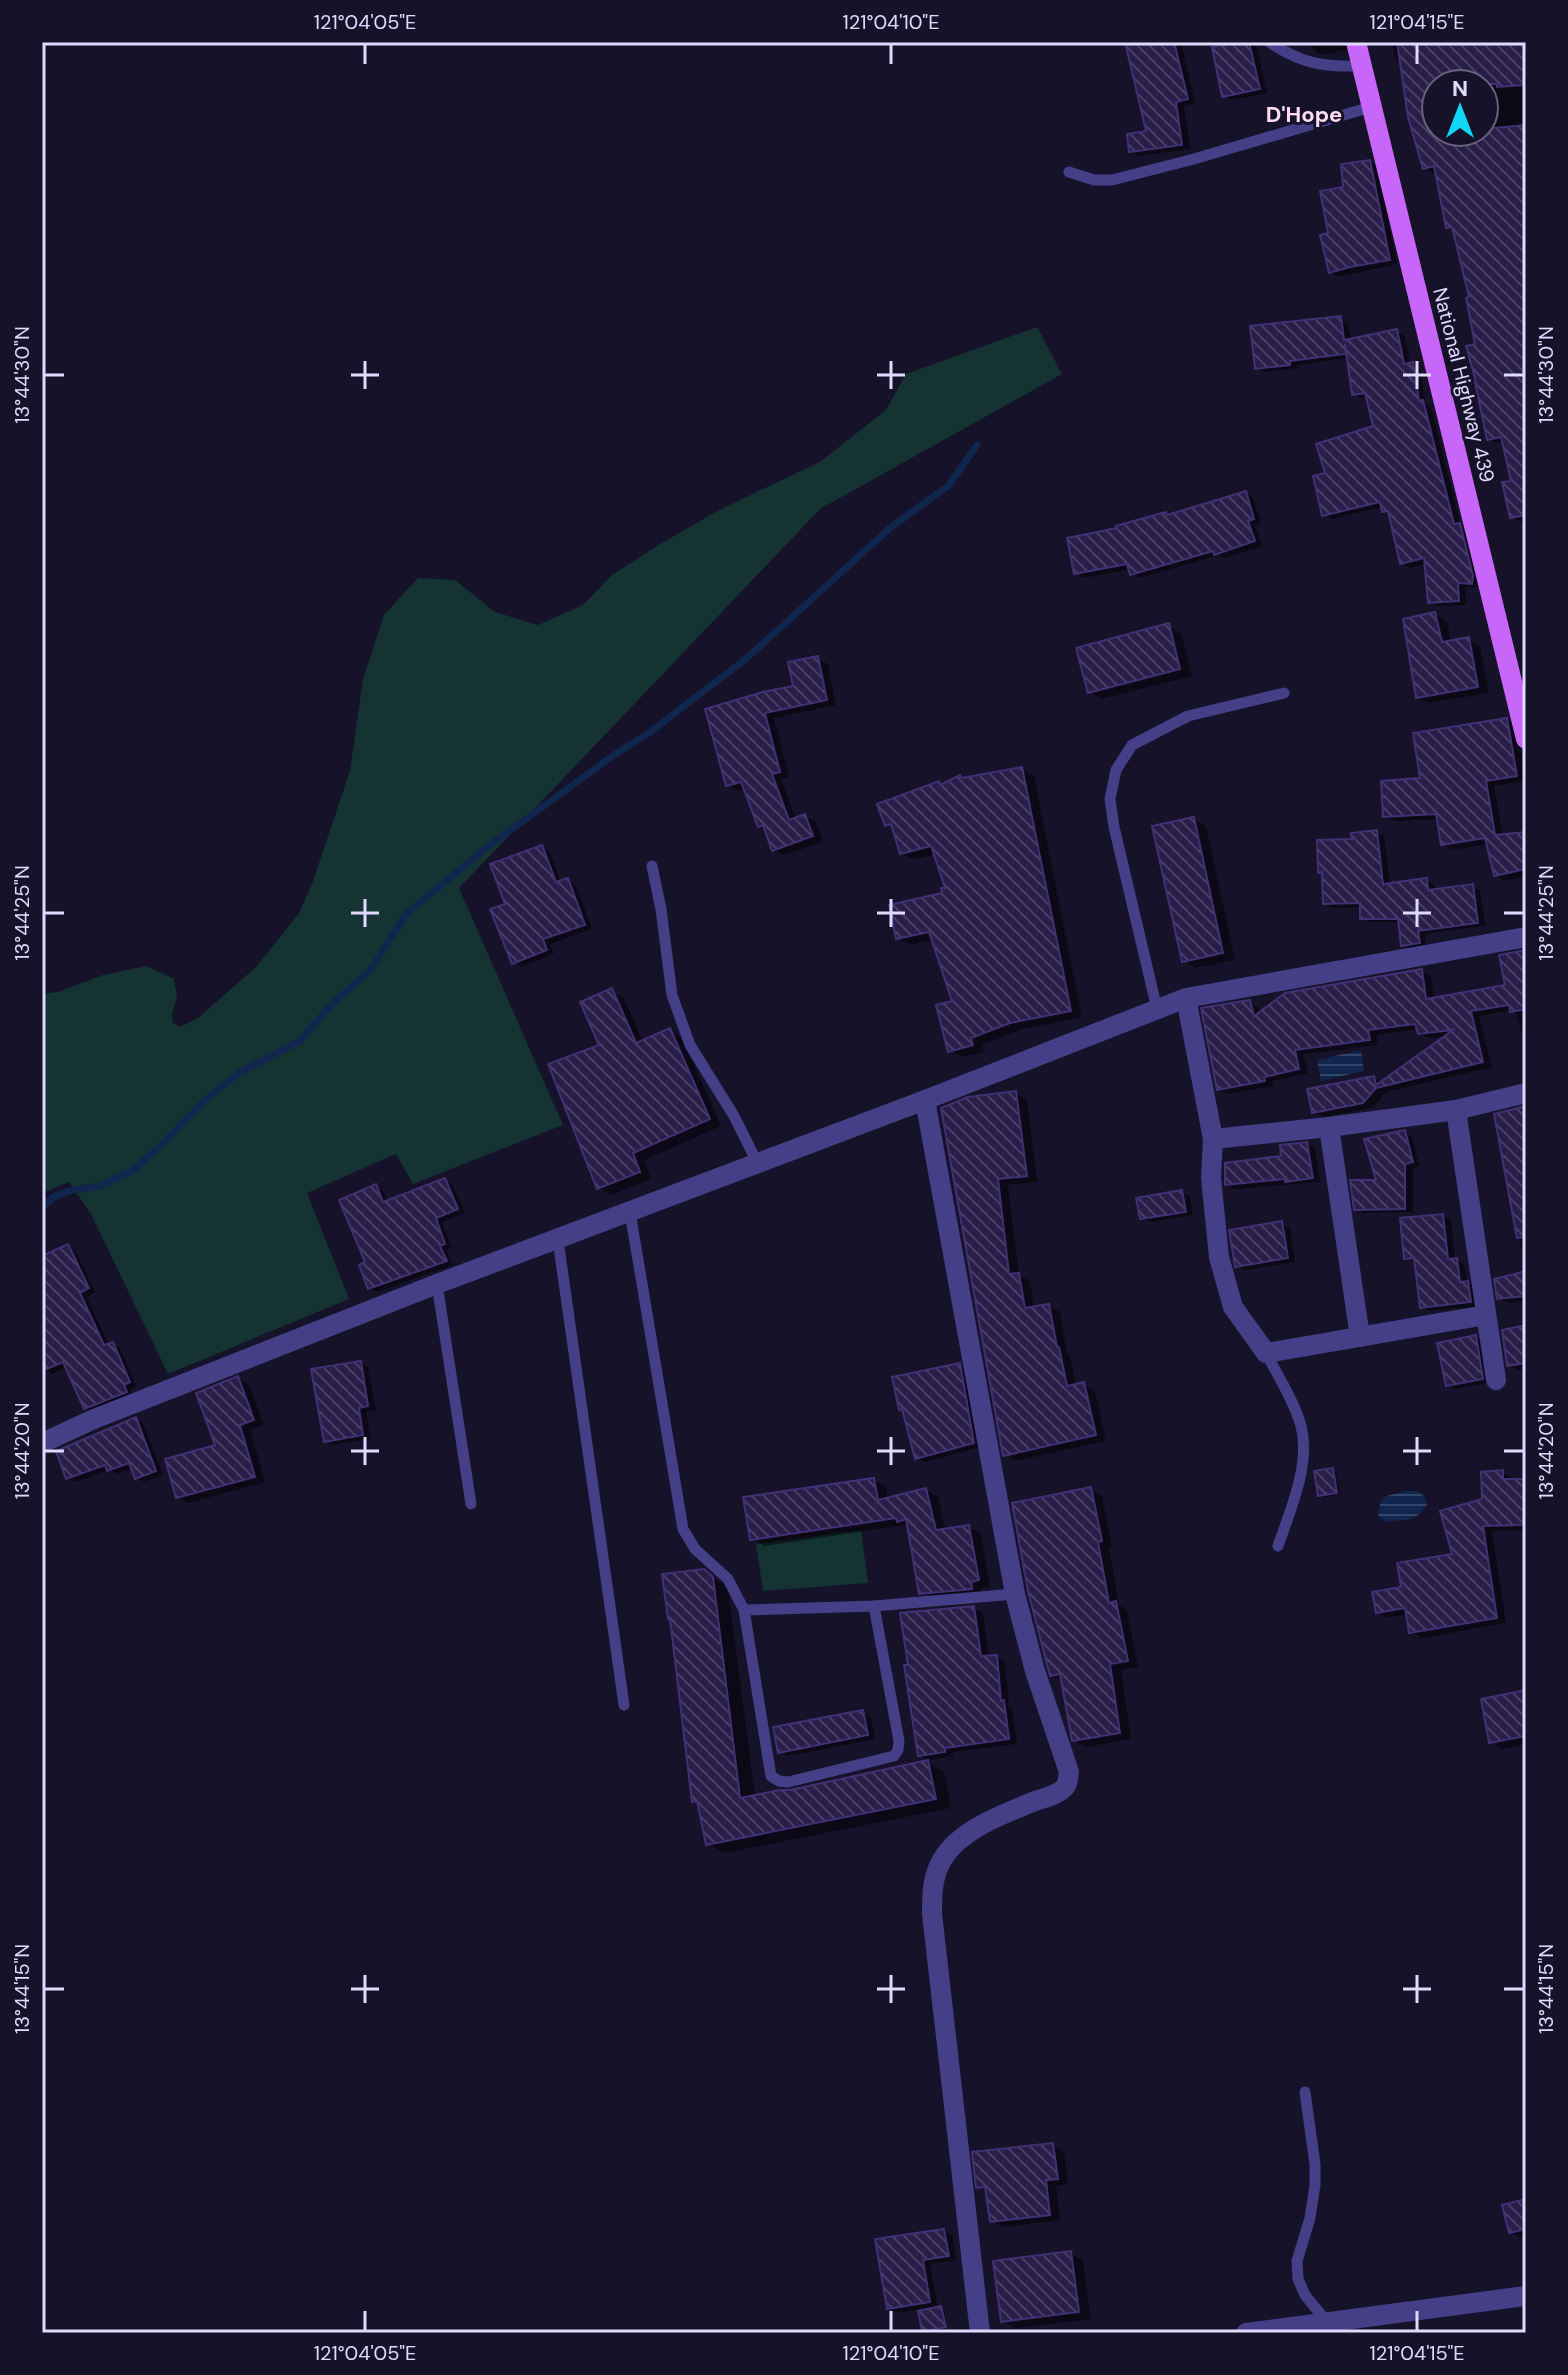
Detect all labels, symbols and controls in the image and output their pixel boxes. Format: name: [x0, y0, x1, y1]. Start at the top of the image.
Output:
text: 121°04'05"E: [314, 9, 416, 35]
text: 121°04'10"E: [843, 9, 939, 35]
text: 121°04'15"E: [1369, 9, 1465, 35]
north arrow: [1420, 68, 1500, 148]
text: N: [1452, 74, 1468, 103]
district label: D'Hope: [1266, 100, 1342, 129]
street label: National Highway 439: [1427, 285, 1501, 485]
text: 13°44'30"N: [9, 326, 35, 424]
text: 13°44'30"N: [1533, 326, 1559, 424]
text: 13°44'25"N: [9, 865, 35, 961]
text: 13°44'25"N: [1533, 865, 1559, 961]
text: 13°44'20"N: [9, 1402, 35, 1500]
text: 13°44'20"N: [1533, 1402, 1559, 1500]
text: 13°44'15"N: [9, 1944, 35, 2034]
text: 13°44'15"N: [1533, 1944, 1559, 2034]
text: 121°04'05"E: [314, 2340, 416, 2366]
text: 121°04'10"E: [843, 2340, 939, 2366]
text: 121°04'15"E: [1369, 2340, 1465, 2366]

